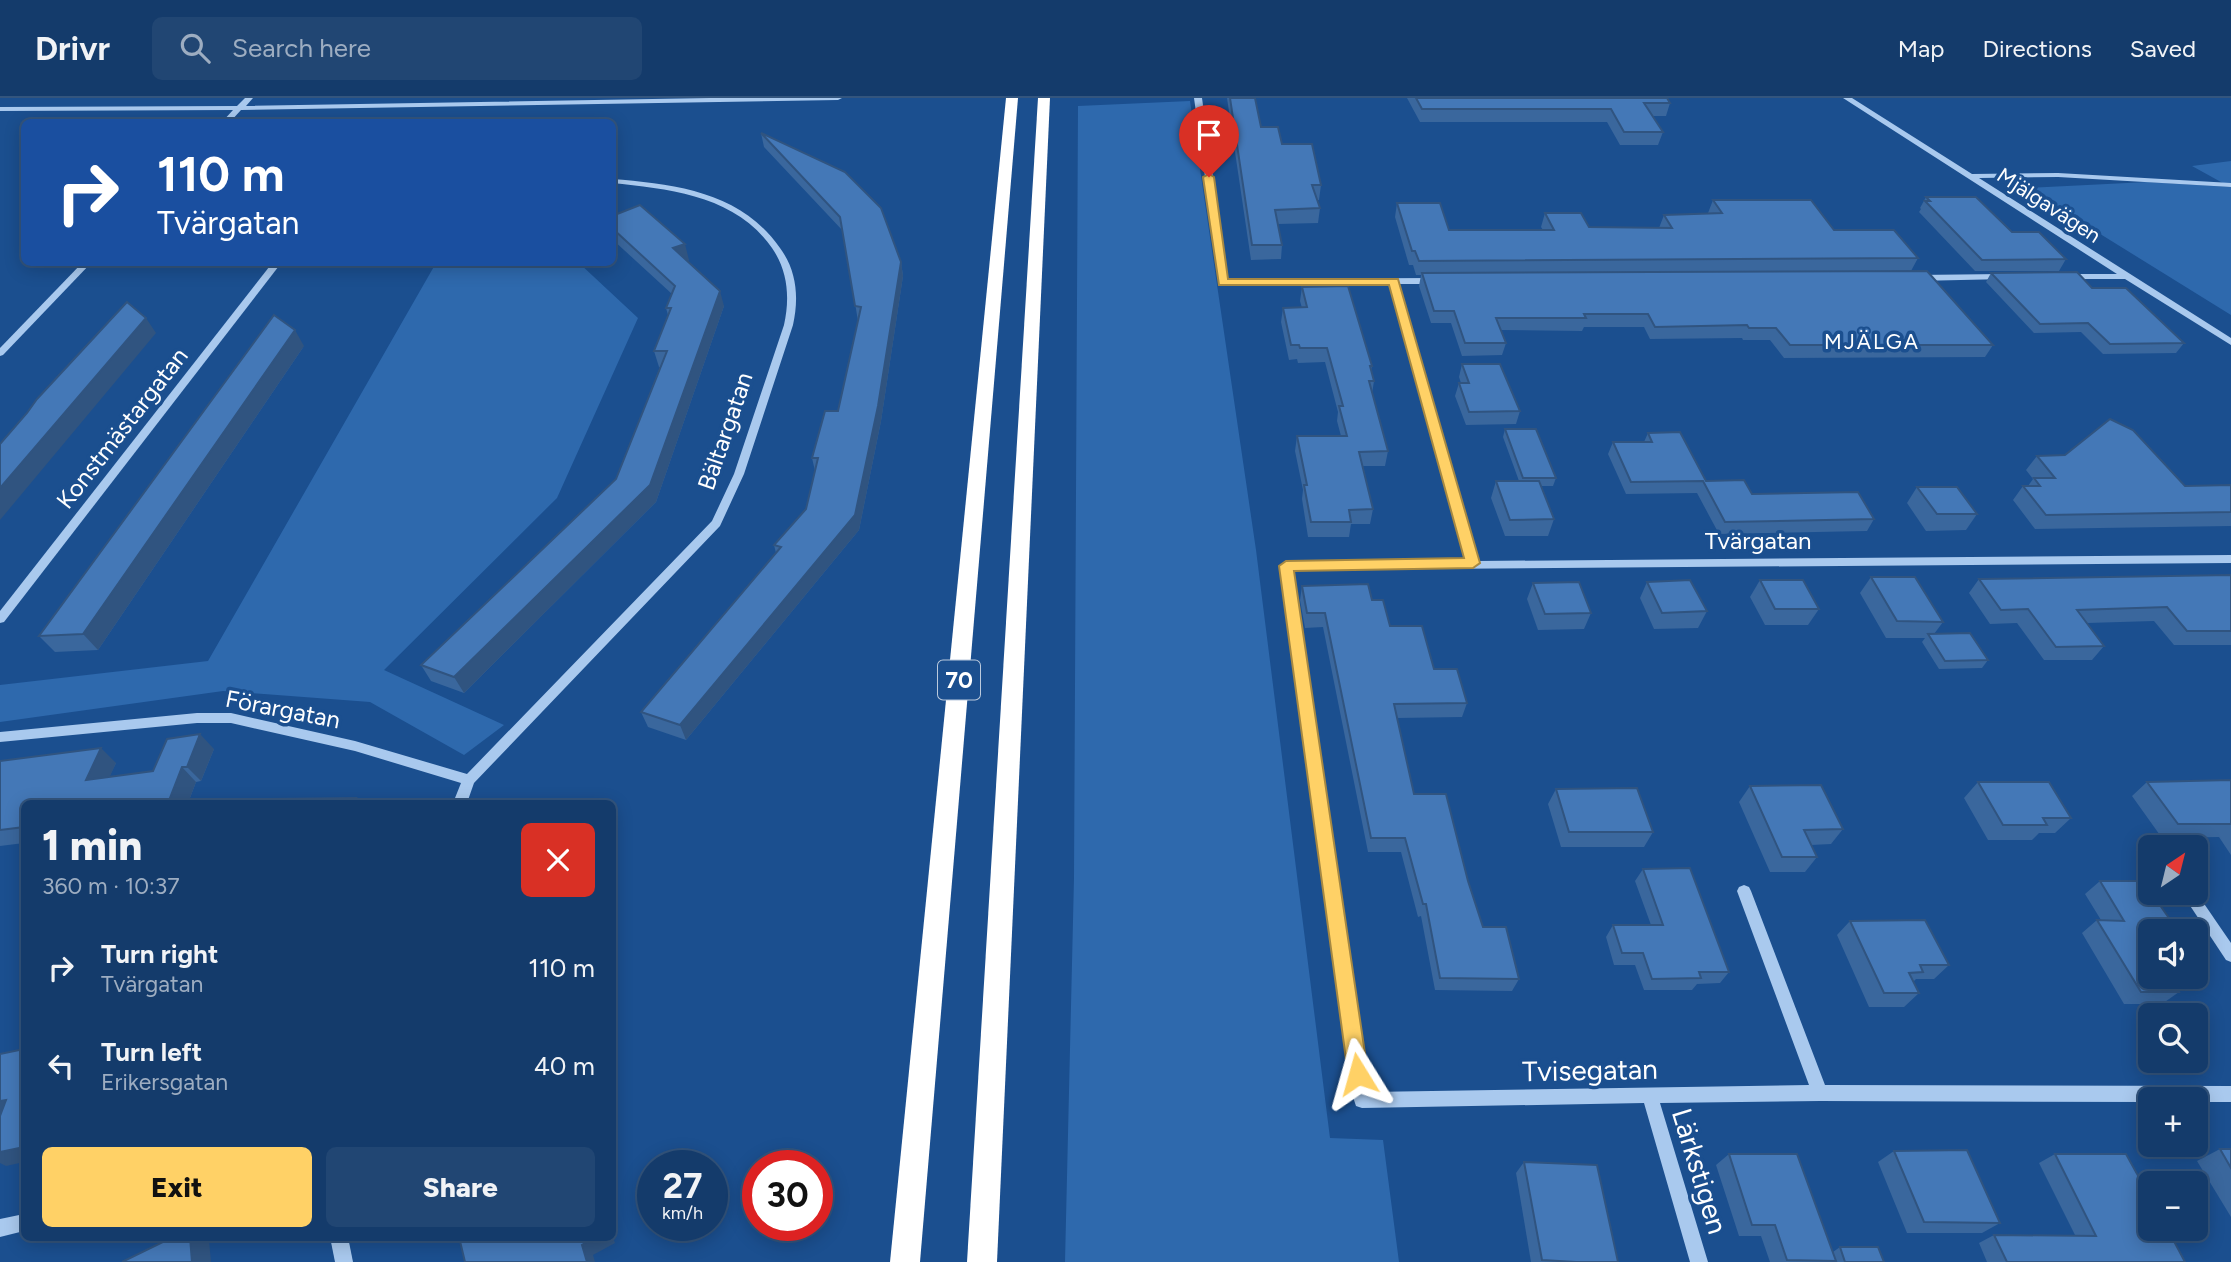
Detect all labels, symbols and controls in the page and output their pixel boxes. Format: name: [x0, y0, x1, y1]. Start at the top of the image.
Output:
search box: [152, 17, 642, 80]
text: Drivr: [35, 29, 110, 68]
icon: search: [176, 29, 214, 67]
text: Search here: [232, 32, 371, 64]
text: Map: [1898, 34, 1944, 63]
text: Directions: [1982, 34, 2092, 63]
text: Saved: [2130, 34, 2196, 63]
pin: [1179, 105, 1239, 177]
icon: arrive: [1190, 116, 1228, 154]
text: 110 m: [157, 144, 285, 203]
icon: right: [42, 147, 133, 238]
street label: Mjälgavägen: [1992, 162, 2106, 248]
text: Tvärgatan: [157, 204, 299, 242]
district label: MJÄLGA: [1824, 329, 1920, 354]
street label: Konstmästargatan: [50, 342, 194, 514]
street label: Bältargatan: [691, 368, 759, 494]
street label: Tvärgatan: [1705, 526, 1811, 555]
road number: 70: [938, 660, 980, 700]
street label: Förargatan: [223, 684, 343, 734]
text: 1 min: [42, 820, 142, 871]
button: close: [521, 823, 595, 897]
north arrow: [2138, 835, 2208, 905]
map controls: [2138, 835, 2208, 1241]
text: 360 m · 10:37: [42, 872, 180, 900]
button: sound: [2138, 919, 2208, 989]
text: Turn right: [101, 938, 218, 970]
icon: right: [42, 949, 80, 987]
text: 110 m: [528, 952, 595, 984]
text: Tvärgatan: [101, 970, 203, 998]
button: search: [2138, 1003, 2208, 1073]
text: Turn left: [101, 1036, 202, 1068]
position arrow: [1321, 1037, 1395, 1111]
icon: left: [42, 1047, 80, 1085]
text: 40 m: [534, 1050, 595, 1082]
street label: Tvisegatan: [1522, 1052, 1658, 1088]
text: Erikersgatan: [101, 1068, 228, 1096]
button: +: [2138, 1087, 2208, 1157]
street label: Lärkstigen: [1665, 1104, 1735, 1238]
button: Exit: [42, 1147, 312, 1227]
button: Share: [326, 1147, 595, 1227]
speed limit sign: 30: [742, 1150, 833, 1241]
text: 27: [663, 1165, 702, 1207]
button: −: [2138, 1171, 2208, 1241]
text: km/h: [662, 1202, 703, 1224]

